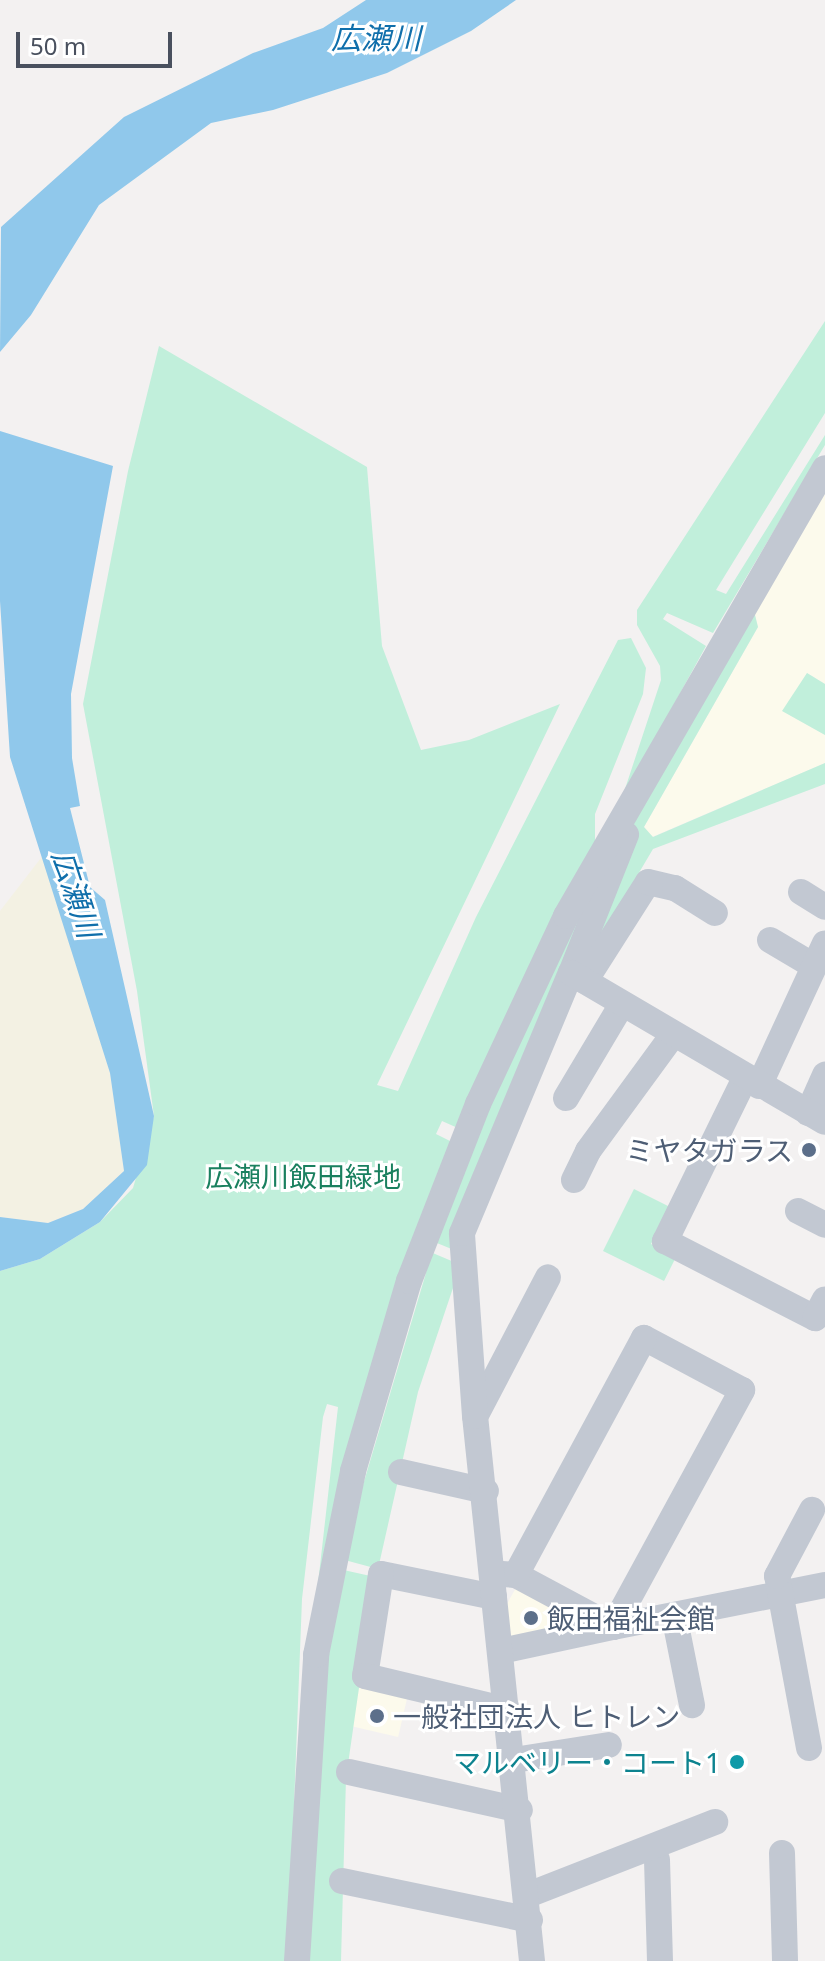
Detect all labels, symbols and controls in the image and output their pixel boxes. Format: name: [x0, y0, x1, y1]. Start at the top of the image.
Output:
scale bar: [20, 16, 176, 66]
water label: 広瀬川: [331, 20, 421, 56]
text: 50 m: [30, 29, 86, 62]
water label: 広瀬川: [45, 846, 107, 942]
place label: ミヤタガラス: [625, 1133, 793, 1167]
marker: ミヤタガラス: [800, 1141, 818, 1159]
park label: 広瀬川飯田緑地: [205, 1159, 401, 1193]
place label: 飯田福祉会館: [547, 1601, 715, 1635]
marker: 飯田福祉会館: [522, 1609, 540, 1627]
place label: 一般社団法人 ヒトレン: [393, 1699, 680, 1733]
marker: 一般社団法人 ヒトレン: [368, 1707, 386, 1725]
place label: マルベリー・コート1: [453, 1745, 721, 1779]
marker: マルベリー・コート1: [728, 1753, 746, 1771]

